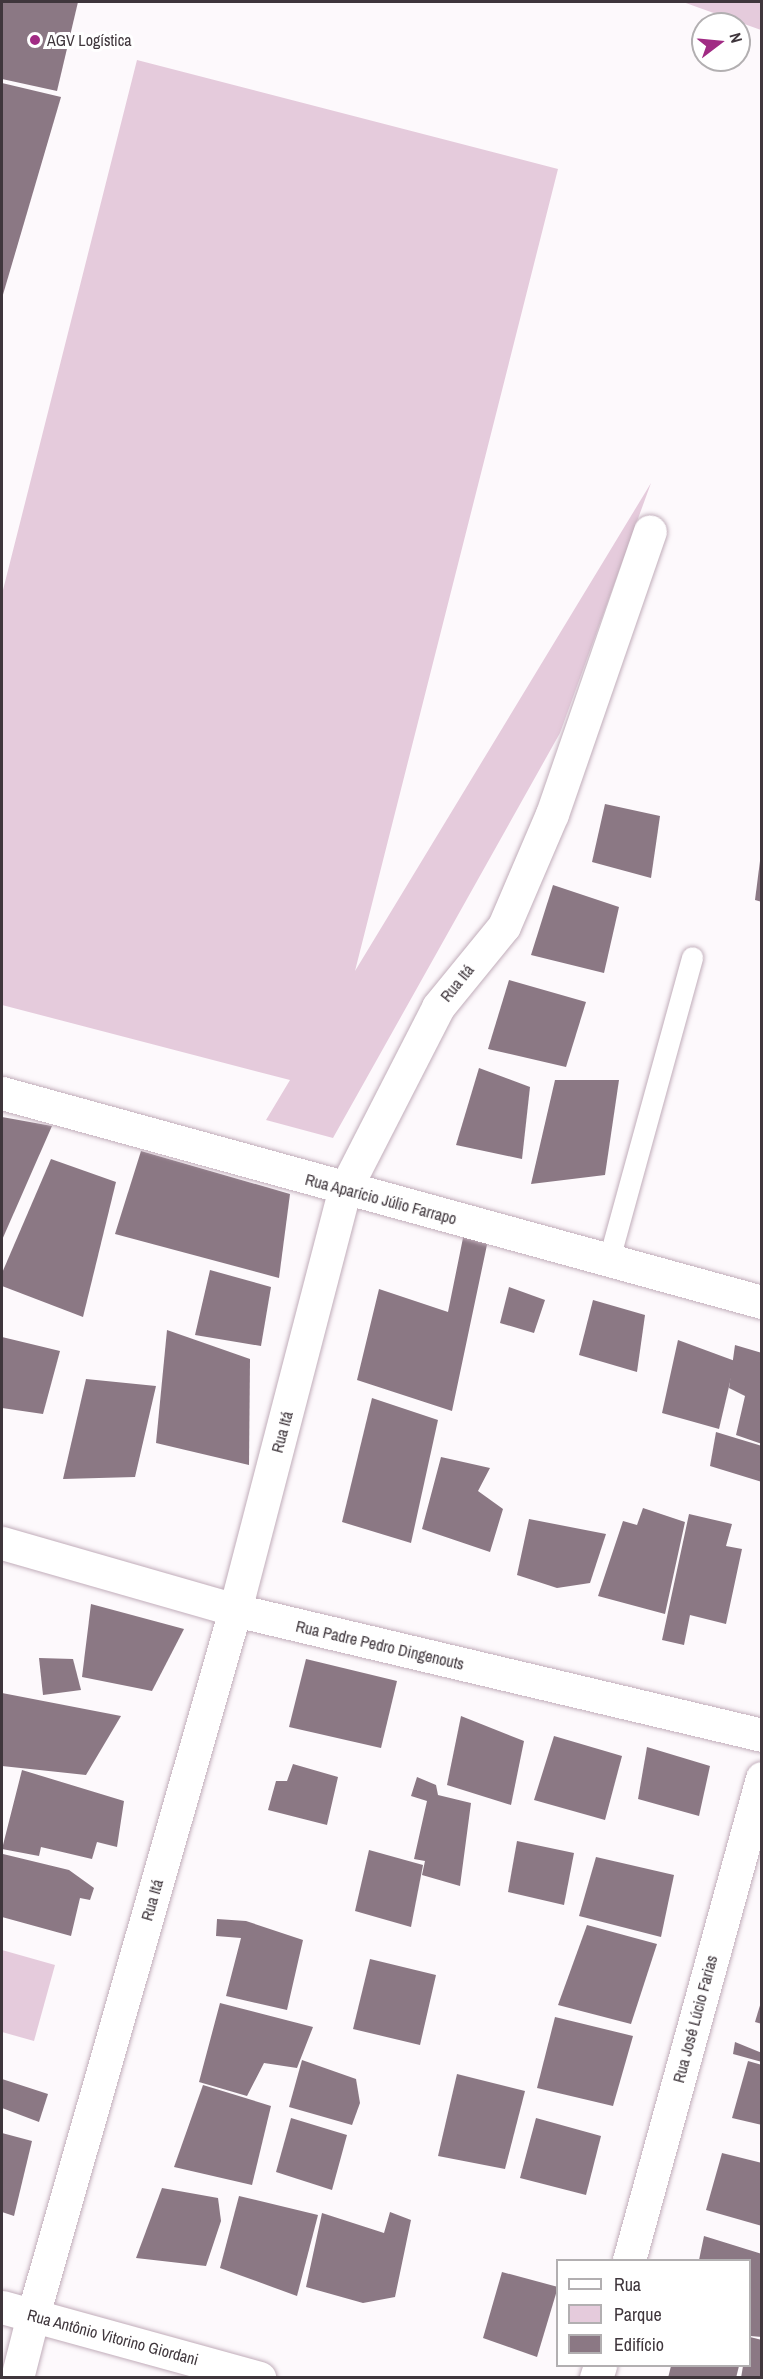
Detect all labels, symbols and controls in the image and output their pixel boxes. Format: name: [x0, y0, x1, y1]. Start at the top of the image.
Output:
north arrow: [691, 12, 751, 72]
place label: AGV Logística: [47, 30, 132, 50]
text: N: [724, 30, 748, 45]
marker: AGV Logística: [28, 33, 42, 47]
street label: Rua Itá: [436, 961, 478, 1005]
street label: Rua Aparício Júlio Farrapo: [303, 1169, 459, 1229]
street label: Rua Itá: [267, 1409, 297, 1455]
street label: Rua Padre Pedro Dingenouts: [294, 1616, 466, 1674]
street label: Rua Itá: [137, 1877, 167, 1923]
street label: Rua José Lúcio Farias: [669, 1953, 721, 2085]
legend: [556, 2259, 751, 2367]
text: Rua: [614, 2272, 641, 2297]
text: Parque: [614, 2302, 662, 2327]
street label: Rua Antônio Vitorino Giordani: [25, 2305, 201, 2369]
text: Edifício: [614, 2332, 664, 2357]

